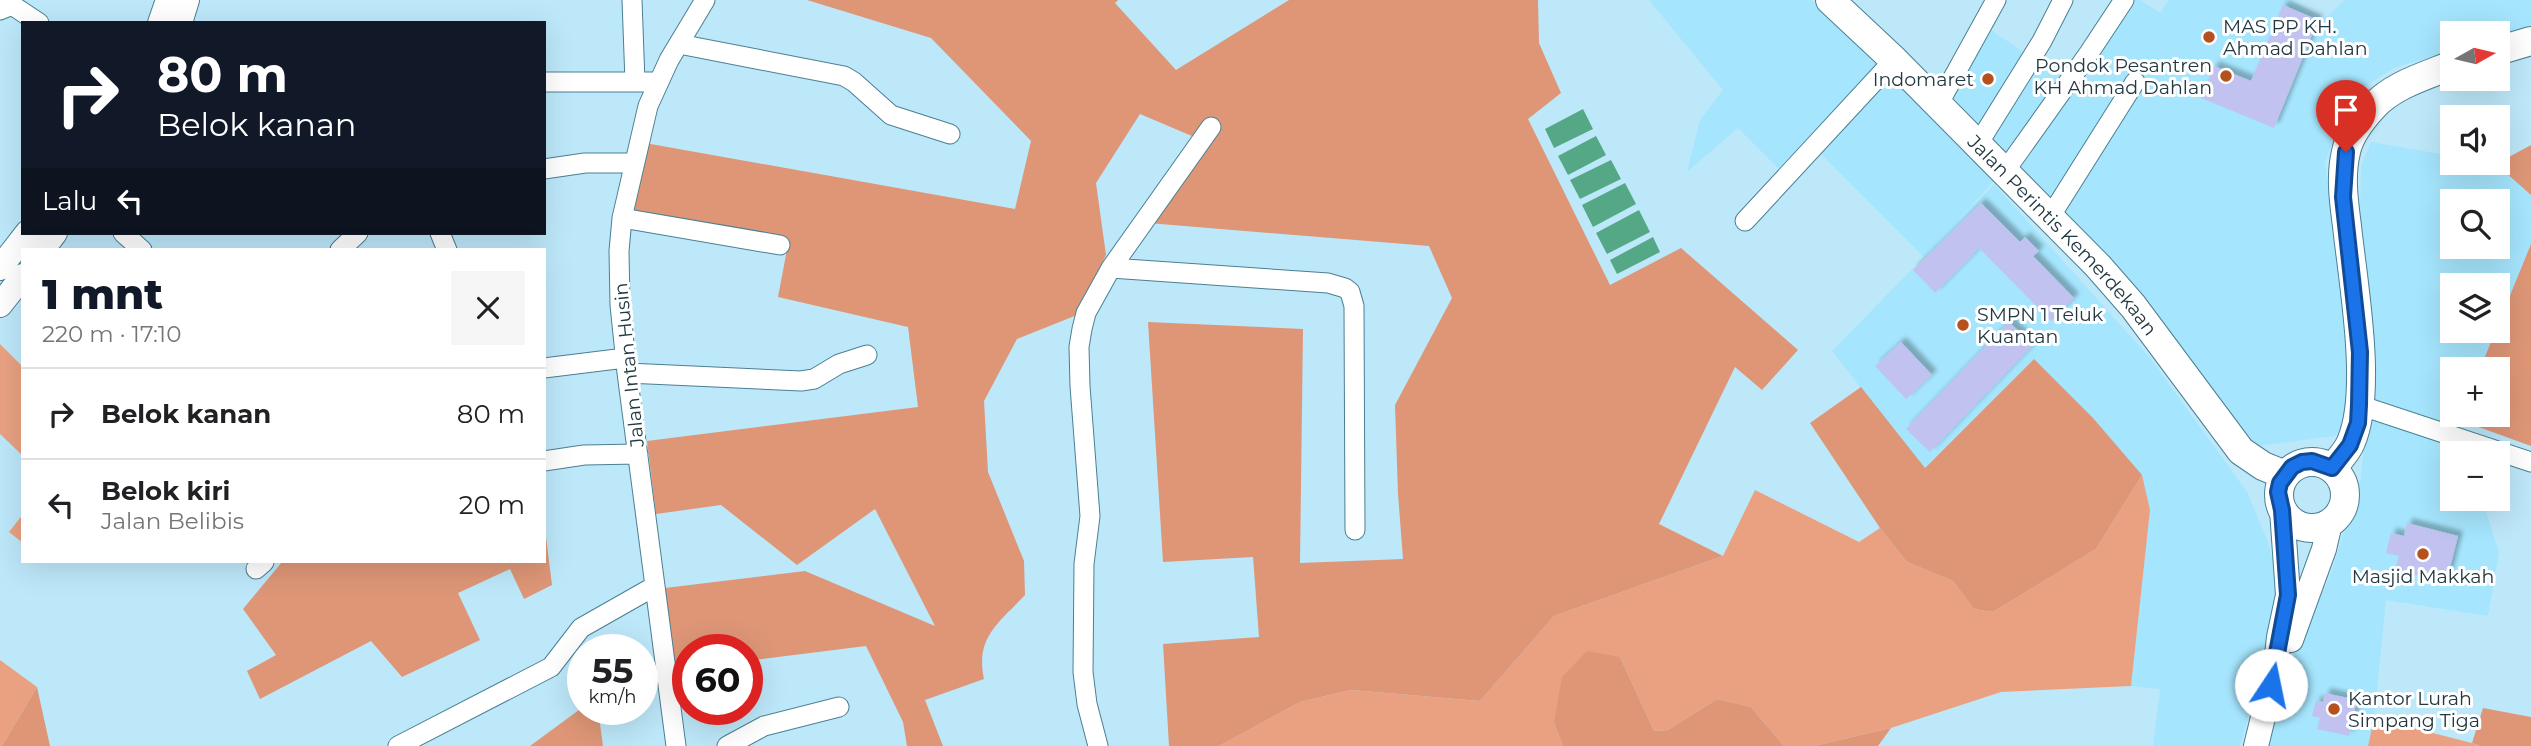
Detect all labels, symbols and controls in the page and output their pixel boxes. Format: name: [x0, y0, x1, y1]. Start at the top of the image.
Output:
place label: MAS PP KH. Ahmad Dahlan: [2223, 15, 2368, 60]
north arrow: [2440, 21, 2510, 91]
map controls: [2440, 21, 2510, 511]
marker: MAS PP KH. Ahmad Dahlan: [2201, 29, 2217, 45]
text: 80 m: [157, 45, 288, 104]
icon: right: [42, 49, 133, 140]
place label: Pondok Pesantren KH Ahmad Dahlan: [2033, 54, 2212, 99]
place label: Indomaret: [1873, 68, 1974, 91]
marker: Pondok Pesantren KH Ahmad Dahlan: [2218, 68, 2234, 84]
marker: Indomaret: [1980, 71, 1996, 87]
pin: [2316, 80, 2376, 152]
icon: arrive: [2327, 91, 2365, 129]
text: Belok kanan: [157, 105, 357, 144]
button: sound: [2440, 105, 2510, 175]
street label: Jalan Perintis Kemerdekaan: [1962, 129, 2162, 340]
icon: left: [111, 182, 149, 220]
text: Lalu: [42, 185, 97, 217]
button: search: [2440, 189, 2510, 259]
text: 1 mnt: [42, 268, 163, 320]
button: close: [451, 271, 525, 345]
button: layers: [2440, 273, 2510, 343]
street label: Jalan Intan Husin: [609, 282, 649, 449]
place label: SMPN 1 Teluk Kuantan: [1977, 303, 2104, 348]
marker: SMPN 1 Teluk Kuantan: [1955, 317, 1971, 333]
text: 220 m · 17:10: [42, 320, 181, 348]
button: +: [2440, 357, 2510, 427]
icon: right: [42, 395, 80, 433]
text: Belok kanan: [101, 398, 271, 430]
text: 80 m: [457, 398, 525, 430]
button: −: [2440, 441, 2510, 511]
text: Belok kiri: [101, 475, 230, 507]
icon: left: [42, 486, 80, 524]
text: 20 m: [459, 489, 525, 521]
text: Jalan Belibis: [101, 507, 244, 535]
marker: Masjid Makkah: [2415, 546, 2431, 562]
place label: Masjid Makkah: [2352, 565, 2494, 588]
speed limit sign: 60: [672, 634, 763, 725]
position arrow: [2234, 648, 2308, 722]
text: 55: [592, 649, 633, 692]
text: km/h: [588, 686, 637, 708]
place label: Kantor Lurah Simpang Tiga: [2348, 687, 2480, 732]
marker: Kantor Lurah Simpang Tiga: [2326, 701, 2342, 717]

